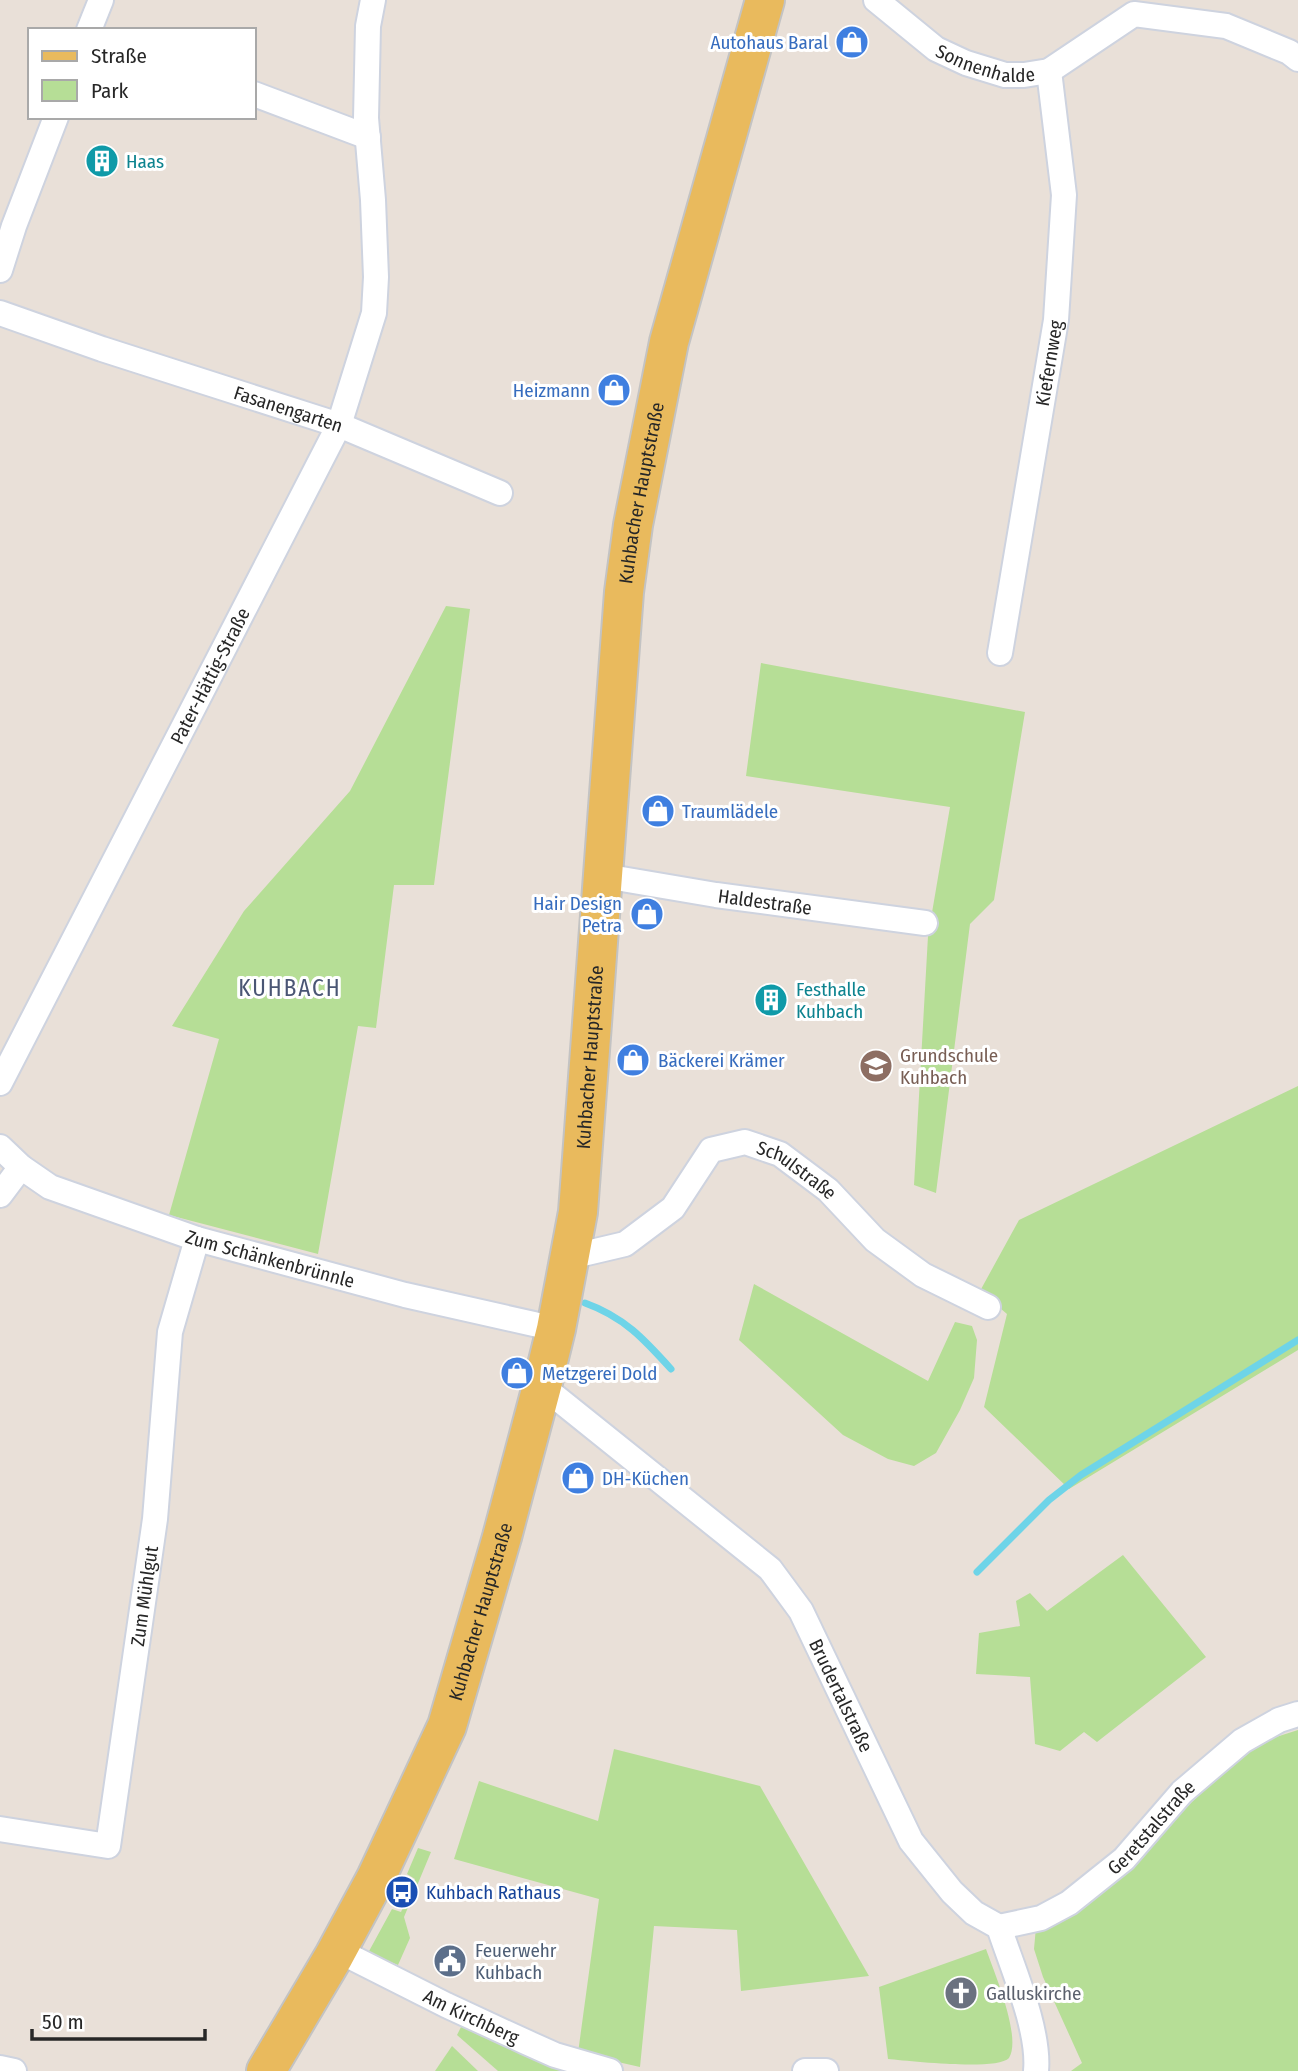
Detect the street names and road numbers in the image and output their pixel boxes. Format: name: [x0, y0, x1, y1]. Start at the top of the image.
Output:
street label: Sonnenhalde: [932, 39, 1037, 87]
street label: Kiefernweg: [1030, 318, 1067, 408]
street label: Fasanengarten: [231, 381, 346, 437]
street label: Kuhbacher Hauptstraße: [614, 400, 668, 585]
street label: Pater-Hättig-Straße: [165, 604, 254, 748]
street label: Haldestraße: [717, 884, 813, 919]
street label: Kuhbacher Hauptstraße: [571, 965, 608, 1150]
street label: Schulstraße: [754, 1135, 842, 1204]
street label: Zum Schänkenbrünnle: [183, 1224, 357, 1292]
street label: Kuhbacher Hauptstraße: [443, 1520, 517, 1703]
street label: Zum Mühlgut: [125, 1543, 163, 1648]
street label: Brudertalstraße: [804, 1635, 878, 1756]
street label: Geretstalstraße: [1103, 1775, 1199, 1879]
street label: Am Kirchberg: [420, 1984, 523, 2049]

